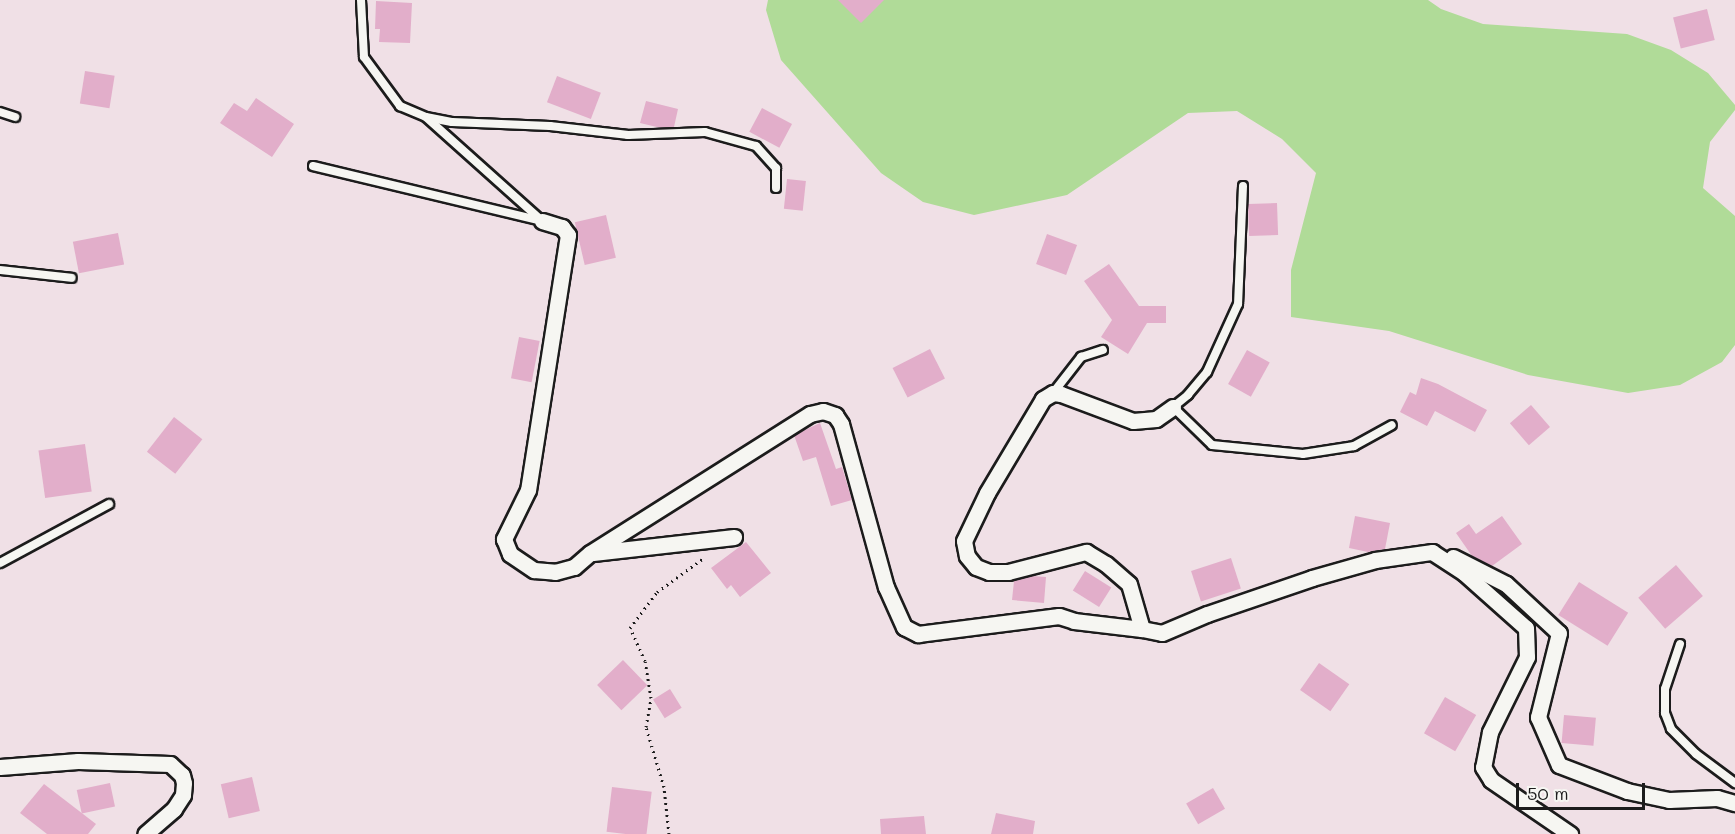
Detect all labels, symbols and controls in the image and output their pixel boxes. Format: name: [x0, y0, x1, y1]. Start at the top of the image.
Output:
scale bar: [1519, 771, 1648, 809]
text: 50 m: [1527, 781, 1569, 805]

